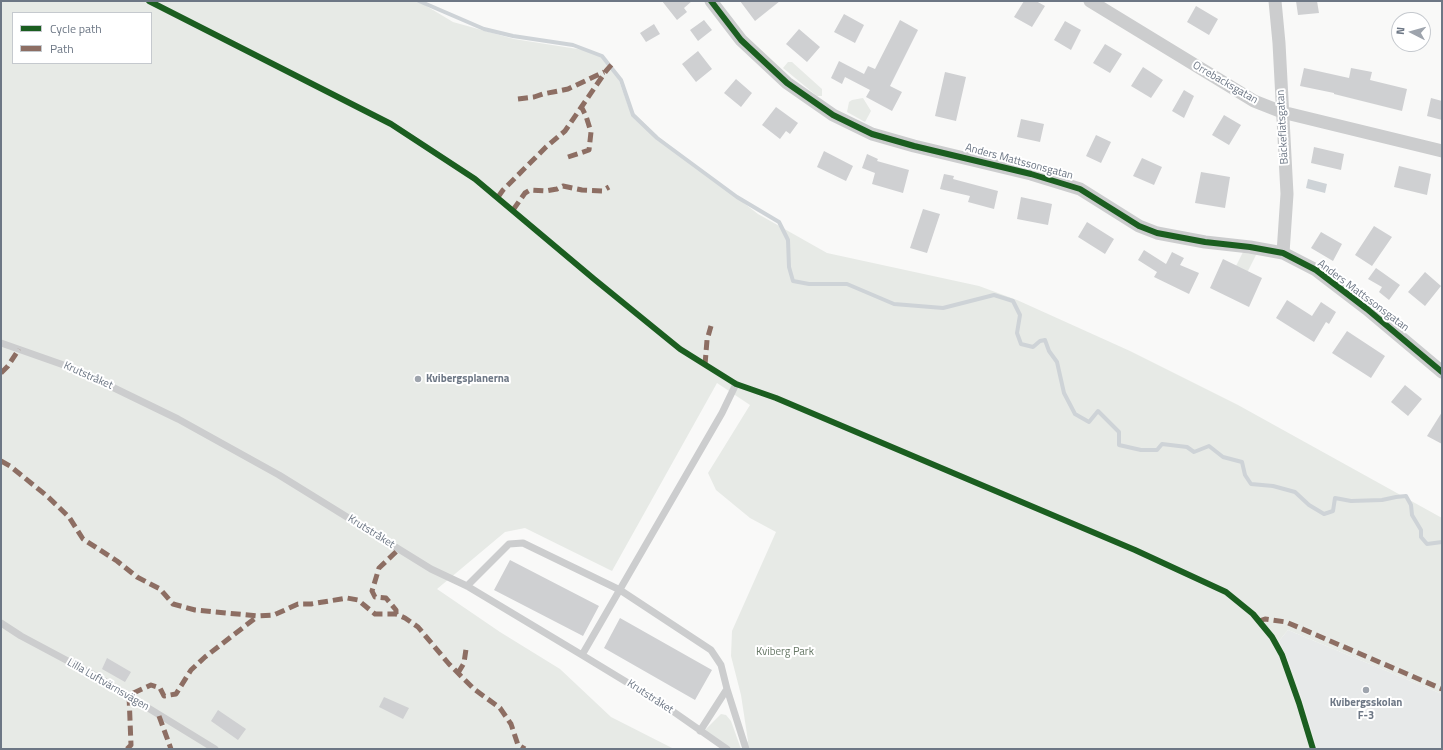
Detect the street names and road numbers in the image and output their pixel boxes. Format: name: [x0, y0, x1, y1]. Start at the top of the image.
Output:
street label: Orrebacksgatan: [1190, 59, 1260, 107]
street label: Bäckeflatsgatan: [1274, 89, 1292, 165]
street label: Anders Mattssonsgatan: [964, 141, 1074, 183]
street label: Anders Mattssonsgatan: [1315, 257, 1411, 335]
street label: Krutstråket: [61, 359, 115, 393]
street label: Krutstråket: [345, 512, 397, 552]
street label: Lilla Luftvärnsvägen: [65, 656, 151, 714]
street label: Krutstråket: [624, 677, 676, 717]

